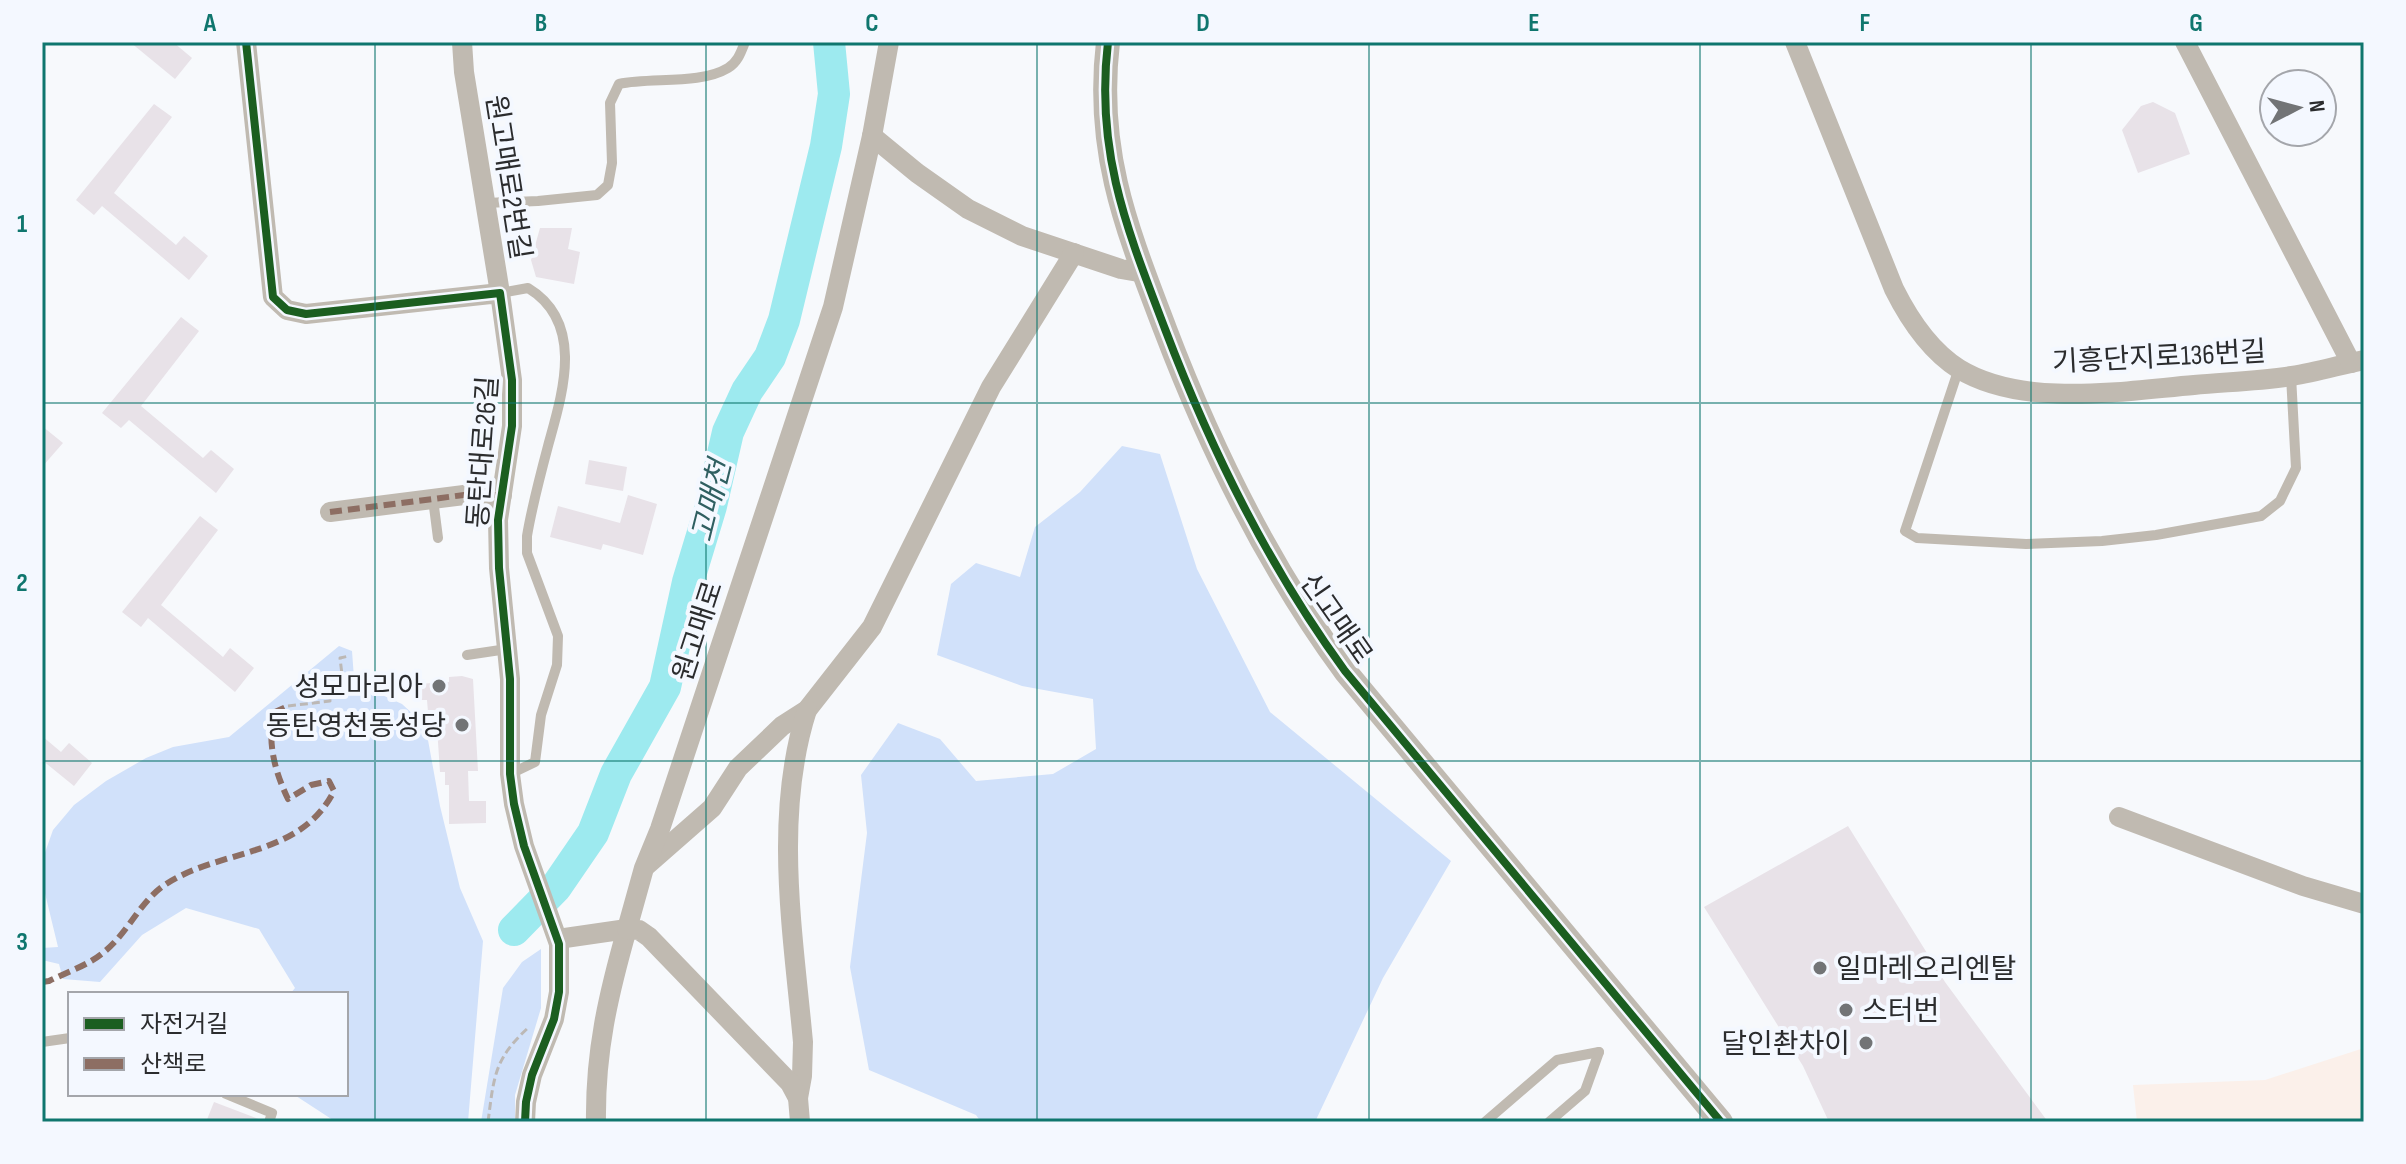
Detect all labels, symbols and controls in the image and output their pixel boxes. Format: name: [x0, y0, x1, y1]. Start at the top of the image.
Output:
text: A: [203, 8, 217, 39]
text: B: [535, 8, 547, 39]
text: C: [865, 8, 879, 39]
text: D: [1196, 8, 1210, 39]
text: E: [1528, 8, 1540, 39]
text: F: [1860, 8, 1871, 39]
text: G: [2189, 8, 2203, 39]
north arrow: [2258, 68, 2338, 148]
street label: 원고매로2번길: [478, 93, 537, 262]
text: N: [2302, 99, 2330, 113]
text: 1: [17, 209, 27, 240]
street label: 기흥단지로136번길: [2051, 335, 2267, 380]
street label: 동탄대로26길: [462, 375, 505, 529]
water label: 고매천: [684, 453, 740, 546]
street label: 신고매로: [1293, 567, 1379, 671]
text: 2: [16, 568, 28, 599]
street label: 원고매로: [667, 577, 730, 686]
place label: 성모마리아: [294, 671, 423, 704]
marker: 성모마리아: [430, 677, 448, 695]
place label: 동탄영천동성당: [266, 710, 446, 743]
marker: 동탄영천동성당: [453, 716, 471, 734]
text: 3: [16, 927, 28, 958]
place label: 일마레오리엔탈: [1836, 953, 2016, 986]
marker: 일마레오리엔탈: [1811, 959, 1829, 977]
legend: [68, 992, 348, 1096]
place label: 스터번: [1862, 995, 1939, 1028]
marker: 스터번: [1837, 1001, 1855, 1019]
text: 자전거길: [140, 1010, 228, 1039]
place label: 달인촨차이: [1721, 1028, 1850, 1061]
marker: 달인촨차이: [1857, 1034, 1875, 1052]
text: 산책로: [140, 1050, 206, 1079]

